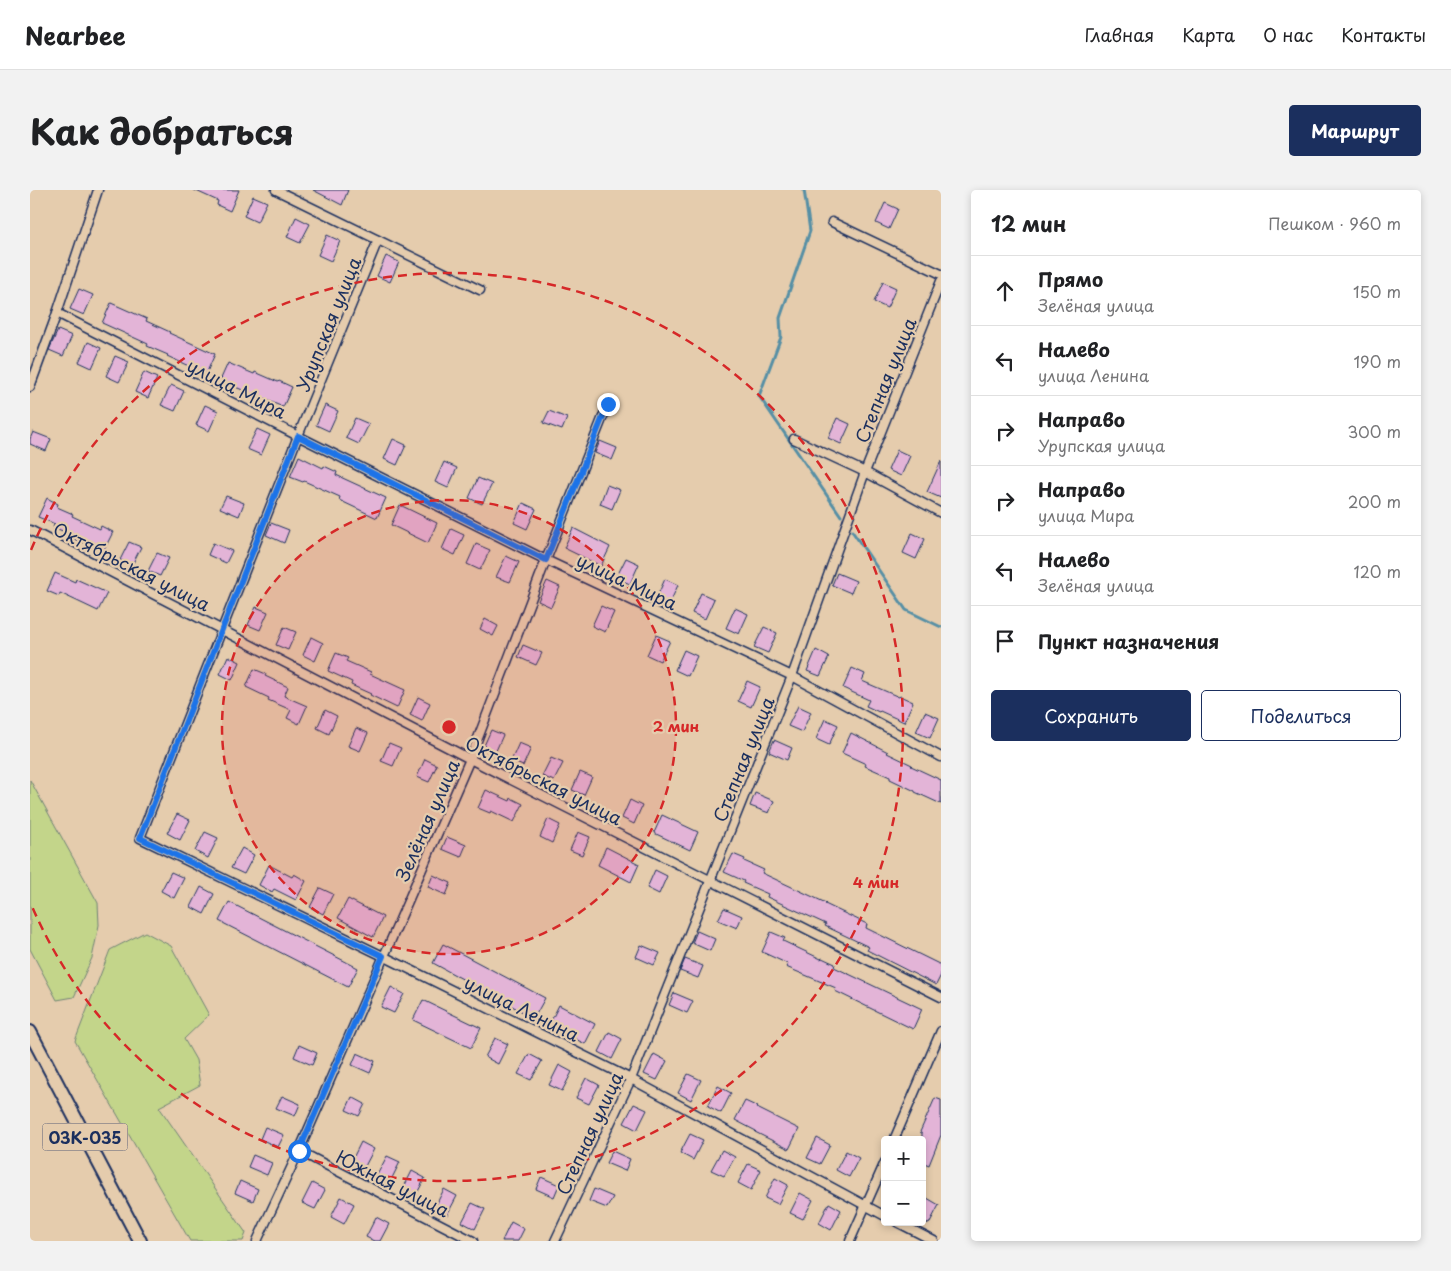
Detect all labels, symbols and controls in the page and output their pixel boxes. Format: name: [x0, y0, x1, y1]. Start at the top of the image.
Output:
text: Nearbee: [25, 17, 126, 53]
text: Главная: [1085, 21, 1154, 48]
text: Карта: [1182, 21, 1235, 48]
text: О нас: [1263, 21, 1313, 48]
text: Контакты: [1341, 21, 1426, 48]
text: Как добраться: [30, 104, 294, 157]
button: Маршрут: [1289, 105, 1421, 156]
text: 12 мин: [991, 207, 1066, 239]
text: Пешком · 960 m: [1268, 211, 1401, 235]
street label: Урупская улица: [289, 252, 368, 395]
text: Прямо: [1038, 265, 1103, 293]
icon: ahead: [991, 277, 1019, 305]
text: 150 m: [1353, 279, 1401, 303]
text: Зелёная улица: [1038, 293, 1154, 317]
street label: Степная улица: [848, 313, 923, 447]
text: Налево: [1038, 335, 1110, 363]
icon: left: [991, 347, 1019, 375]
text: 190 m: [1353, 349, 1401, 373]
street label: улица Мира: [183, 351, 292, 425]
text: улица Ленина: [1038, 363, 1149, 387]
route end: [597, 393, 620, 416]
text: Направо: [1038, 405, 1125, 433]
icon: right: [991, 417, 1019, 445]
text: 300 m: [1347, 419, 1401, 443]
text: Урупская улица: [1038, 433, 1165, 457]
text: Направо: [1038, 475, 1125, 503]
icon: right: [991, 487, 1019, 515]
text: 200 m: [1348, 489, 1401, 513]
text: улица Мира: [1038, 503, 1134, 527]
street label: Октябрьская улица: [49, 515, 216, 618]
text: Налево: [1038, 545, 1110, 573]
street label: улица Мира: [572, 546, 682, 616]
icon: left: [991, 557, 1019, 585]
text: 120 m: [1354, 559, 1401, 583]
text: Зелёная улица: [1038, 573, 1154, 597]
icon: arrive: [991, 627, 1019, 655]
text: Пункт назначения: [1038, 627, 1219, 655]
button: Сохранить: [991, 690, 1191, 741]
button: Поделиться: [1201, 690, 1401, 741]
street label: Степная улица: [706, 692, 781, 826]
text: 2 мин: [653, 714, 700, 737]
centre of rings: [440, 718, 458, 736]
street label: Октябрьская улица: [461, 729, 628, 832]
street label: Зелёная улица: [388, 754, 466, 885]
text: 4 мин: [853, 870, 899, 893]
street label: улица Ленина: [460, 968, 585, 1048]
street label: Степная улица: [549, 1066, 630, 1199]
road number: 03К-035: [42, 1124, 128, 1150]
map controls: [881, 1136, 926, 1226]
button: +: [881, 1136, 926, 1181]
route start: [288, 1140, 311, 1163]
street label: Южная улица: [332, 1143, 455, 1223]
button: −: [881, 1181, 926, 1226]

